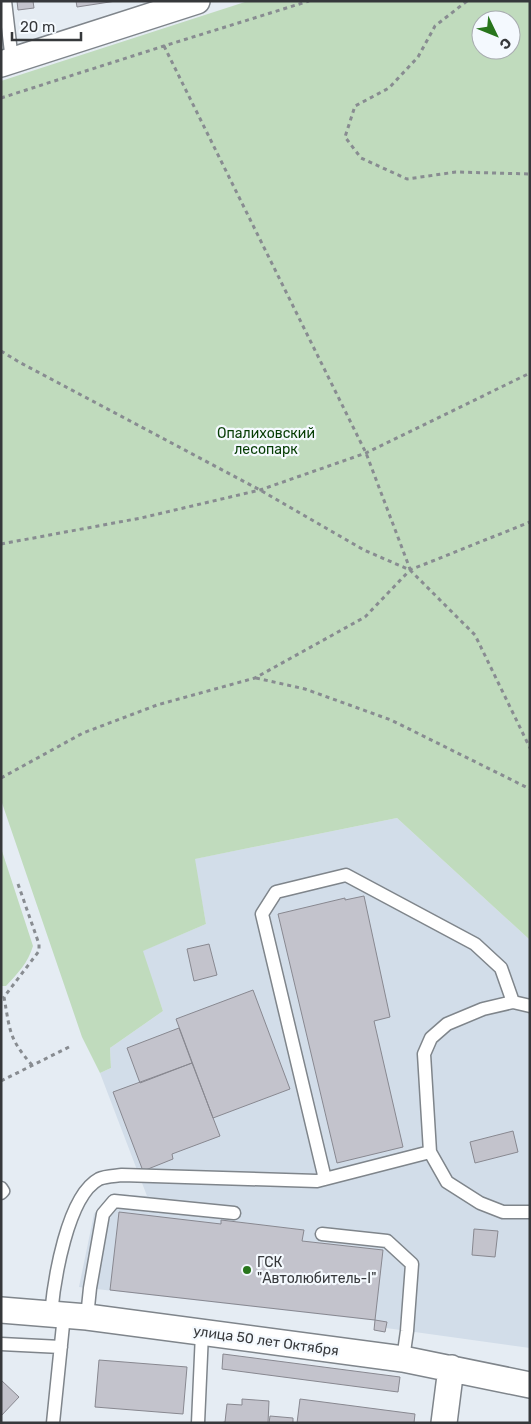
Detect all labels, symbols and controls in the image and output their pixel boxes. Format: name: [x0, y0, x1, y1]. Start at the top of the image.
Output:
scale bar: [12, 10, 81, 42]
north arrow: [471, 10, 521, 60]
text: 20 m: [20, 18, 55, 36]
text: С: [495, 34, 515, 53]
park label: Опалиховский лесопарк: [217, 425, 315, 458]
place label: ГСК "Автолюбитель-I": [257, 1254, 376, 1287]
marker: ГСК "Автолюбитель-I": [241, 1264, 253, 1276]
street label: улица 50 лет Октября: [192, 1322, 340, 1360]

